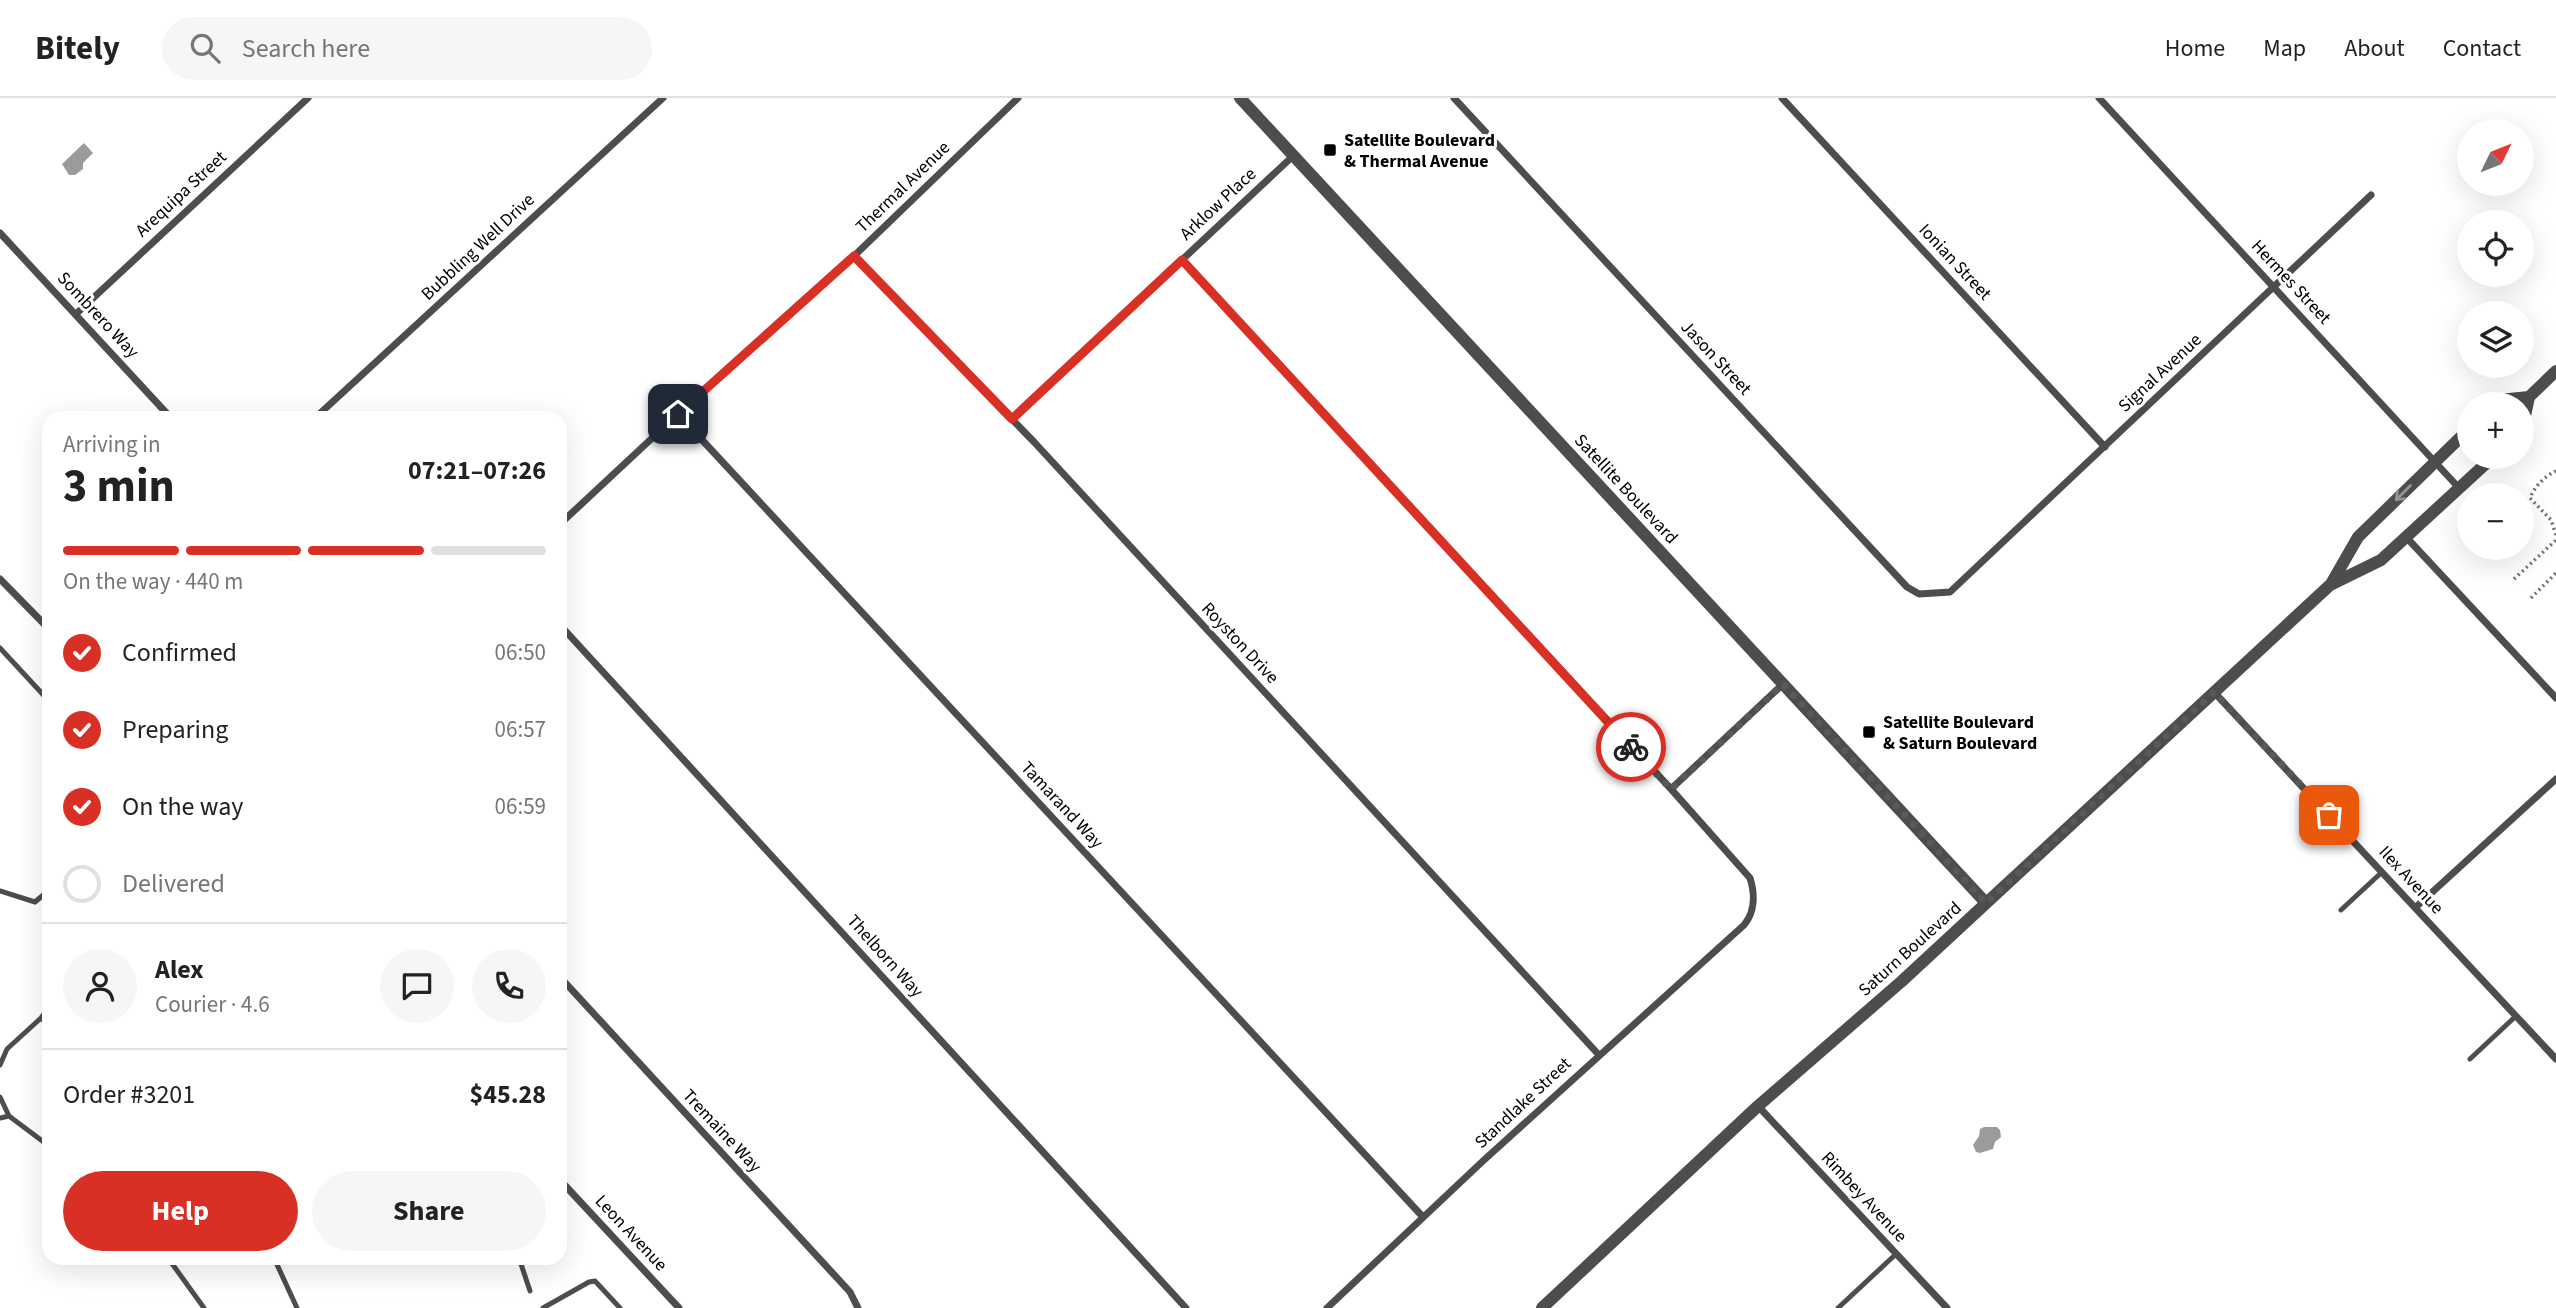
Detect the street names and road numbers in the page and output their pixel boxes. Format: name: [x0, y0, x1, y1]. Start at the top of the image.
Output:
street label: Thermal Avenue: [850, 135, 956, 238]
street label: Arequipa Street: [130, 145, 232, 243]
street label: Arklow Place: [1174, 162, 1262, 246]
street label: Bubbling Well Drive: [416, 188, 540, 306]
street label: Ionian Street: [1913, 218, 1997, 306]
street label: Hermes Street: [2245, 234, 2337, 330]
street label: Sombrero Way: [51, 266, 145, 364]
street label: Jason Street: [1675, 315, 1757, 401]
street label: Signal Avenue: [2113, 328, 2207, 418]
street label: Satellite Boulevard: [1568, 429, 1684, 549]
street label: Royston Drive: [1196, 597, 1284, 689]
street label: Tamarand Way: [1015, 756, 1109, 855]
street label: Ilex Avenue: [2373, 840, 2449, 920]
street label: Saturn Boulevard: [1853, 896, 1967, 1002]
street label: Thelborn Way: [841, 909, 929, 1003]
street label: Standlake Street: [1469, 1052, 1577, 1154]
street label: Tremaine Way: [677, 1084, 768, 1179]
street label: Rimbey Avenue: [1815, 1146, 1913, 1248]
street label: Leon Avenue: [589, 1189, 673, 1277]

